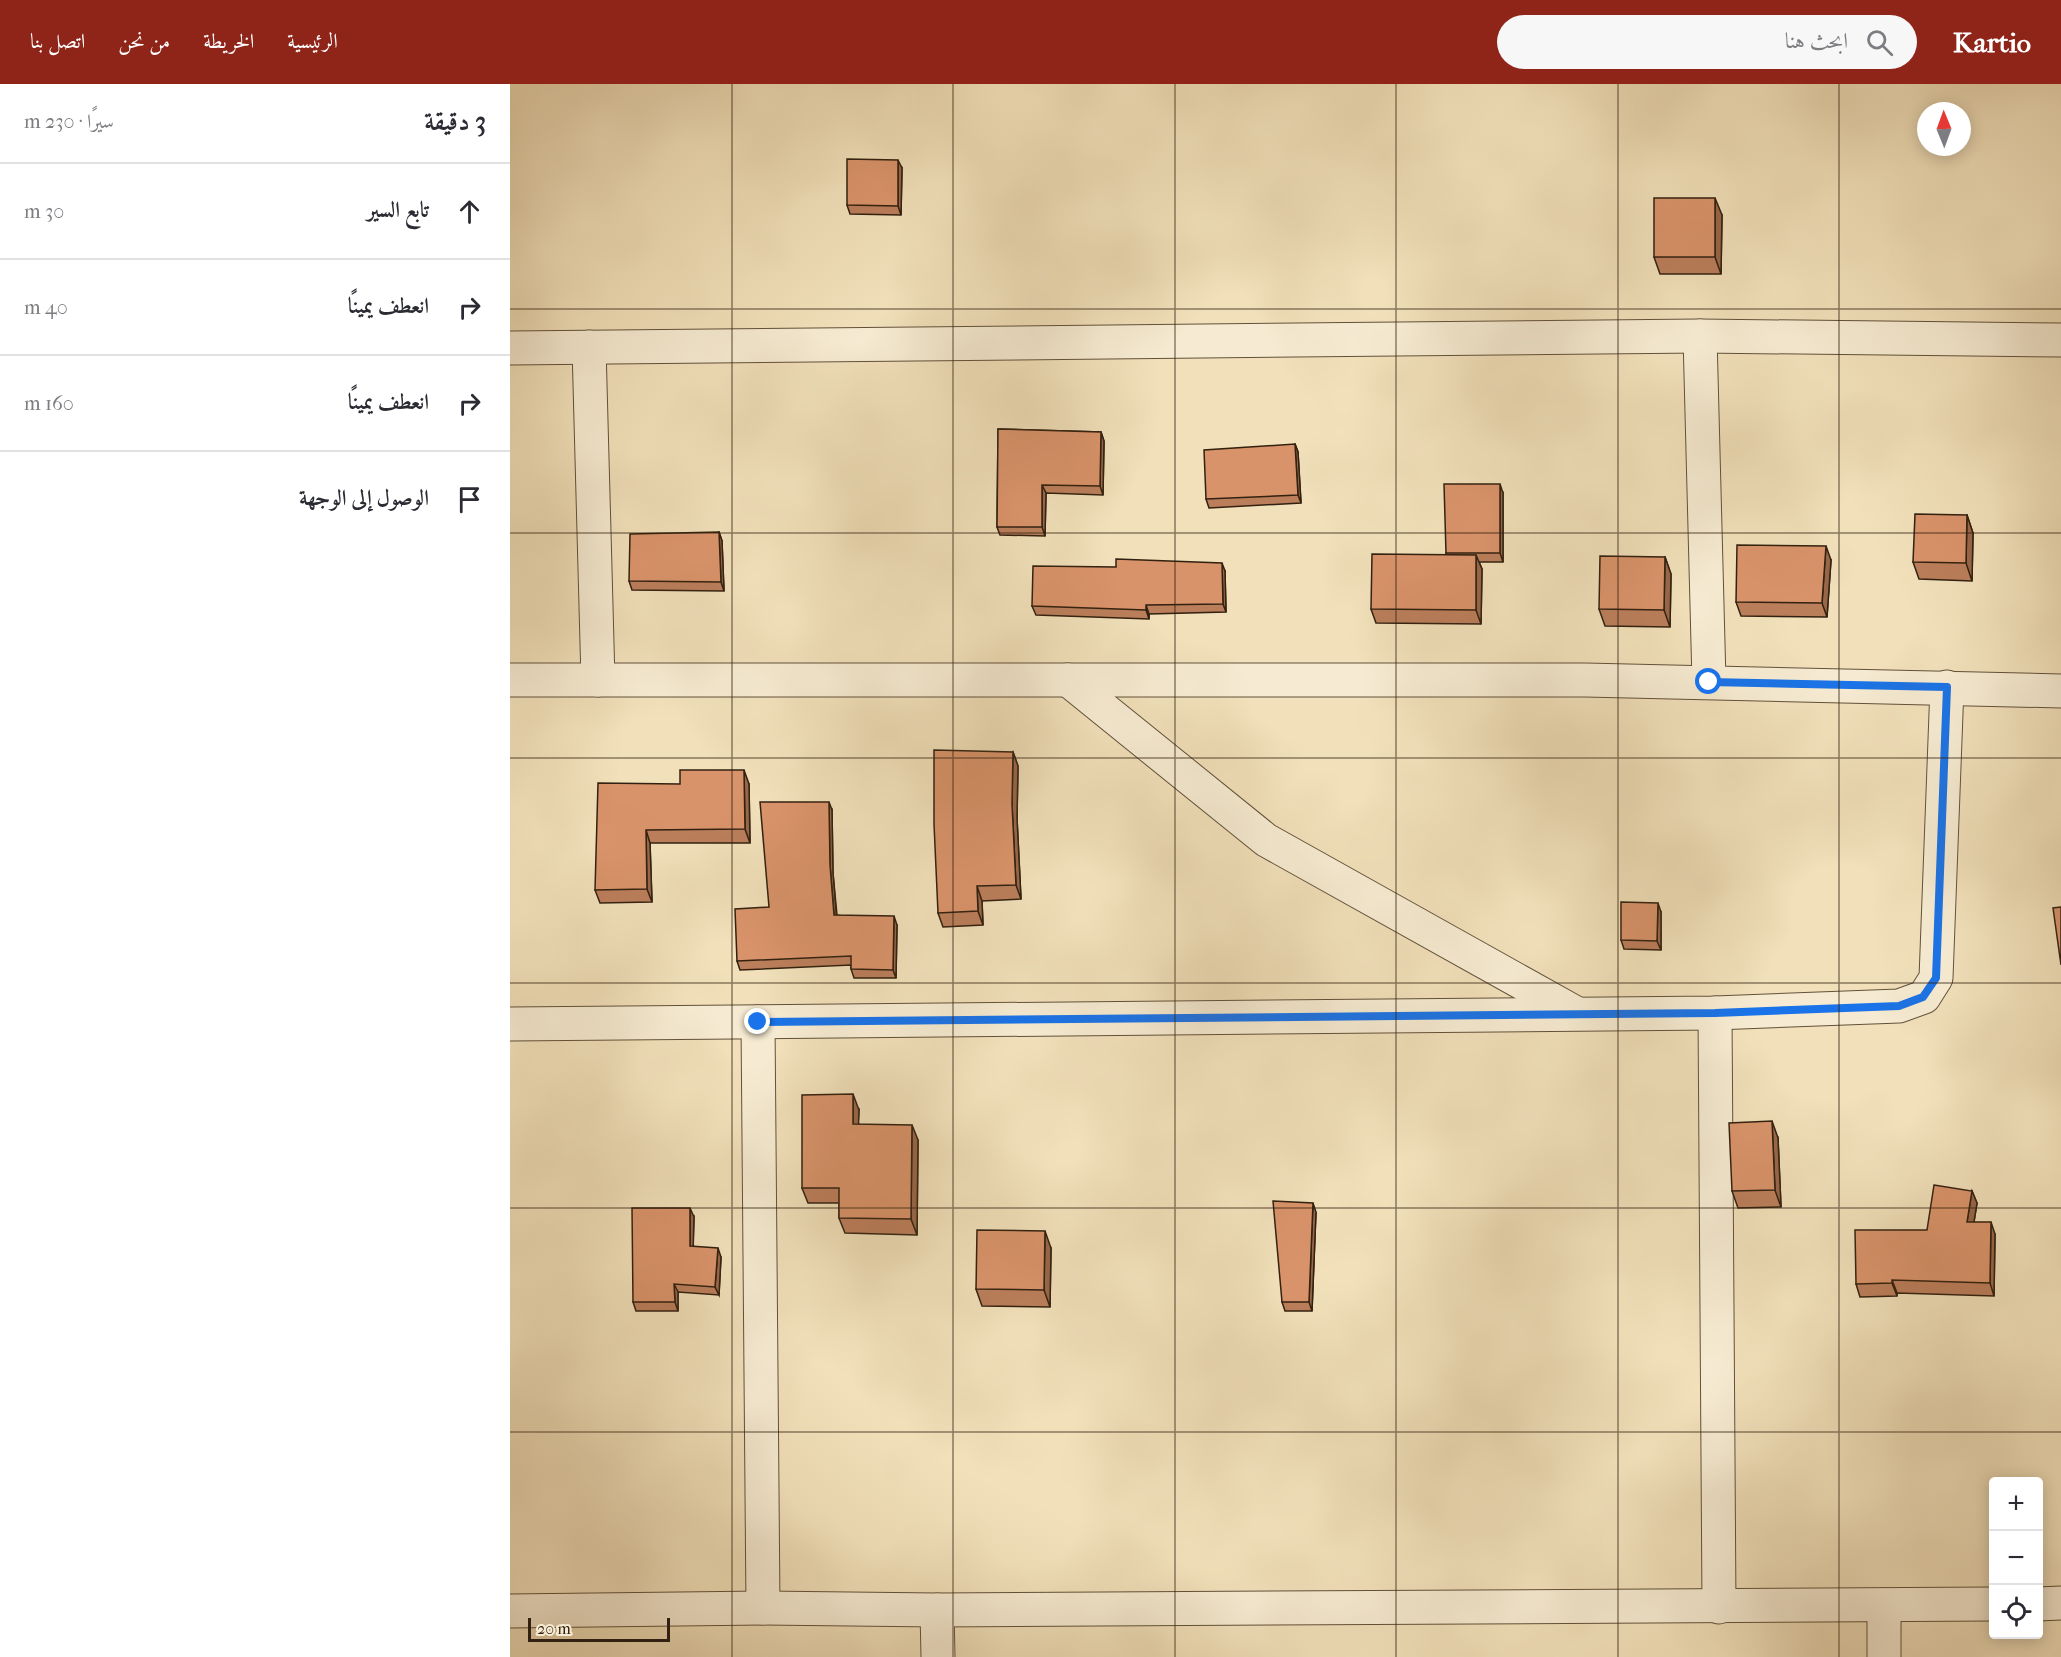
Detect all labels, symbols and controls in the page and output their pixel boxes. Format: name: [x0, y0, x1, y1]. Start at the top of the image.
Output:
search box: [1497, 15, 1917, 69]
icon: search: [1863, 26, 1896, 59]
text: Kartio: [1953, 26, 2031, 59]
text: ابحث هنا: [1785, 28, 1848, 54]
text: اتصل بنا: [30, 29, 85, 53]
text: من نحن: [118, 29, 170, 53]
text: الخريطة: [203, 29, 254, 53]
text: الرئيسية: [287, 29, 338, 53]
north arrow: [1917, 102, 1971, 156]
text: 3 دقيقة: [424, 106, 486, 137]
text: سيرًا · 230 m: [24, 110, 114, 133]
icon: ahead: [453, 195, 486, 228]
text: تابع السير: [367, 197, 429, 223]
text: 30 m: [24, 200, 64, 223]
icon: right: [453, 291, 486, 324]
text: انعطف يمينًا: [348, 293, 429, 319]
text: 40 m: [24, 296, 68, 319]
icon: right: [453, 387, 486, 420]
text: انعطف يمينًا: [348, 389, 429, 415]
text: 160 m: [24, 392, 74, 415]
icon: arrive: [453, 483, 486, 516]
text: الوصول إلى الوجهة: [299, 485, 429, 511]
route start: [1695, 668, 1721, 694]
route end: [744, 1008, 770, 1034]
map controls: [1989, 1477, 2043, 1639]
button: +: [1989, 1477, 2043, 1531]
button: −: [1989, 1531, 2043, 1585]
button: locate: [1989, 1585, 2043, 1639]
scale bar: [528, 1615, 670, 1642]
text: 20 m: [537, 1619, 571, 1638]

